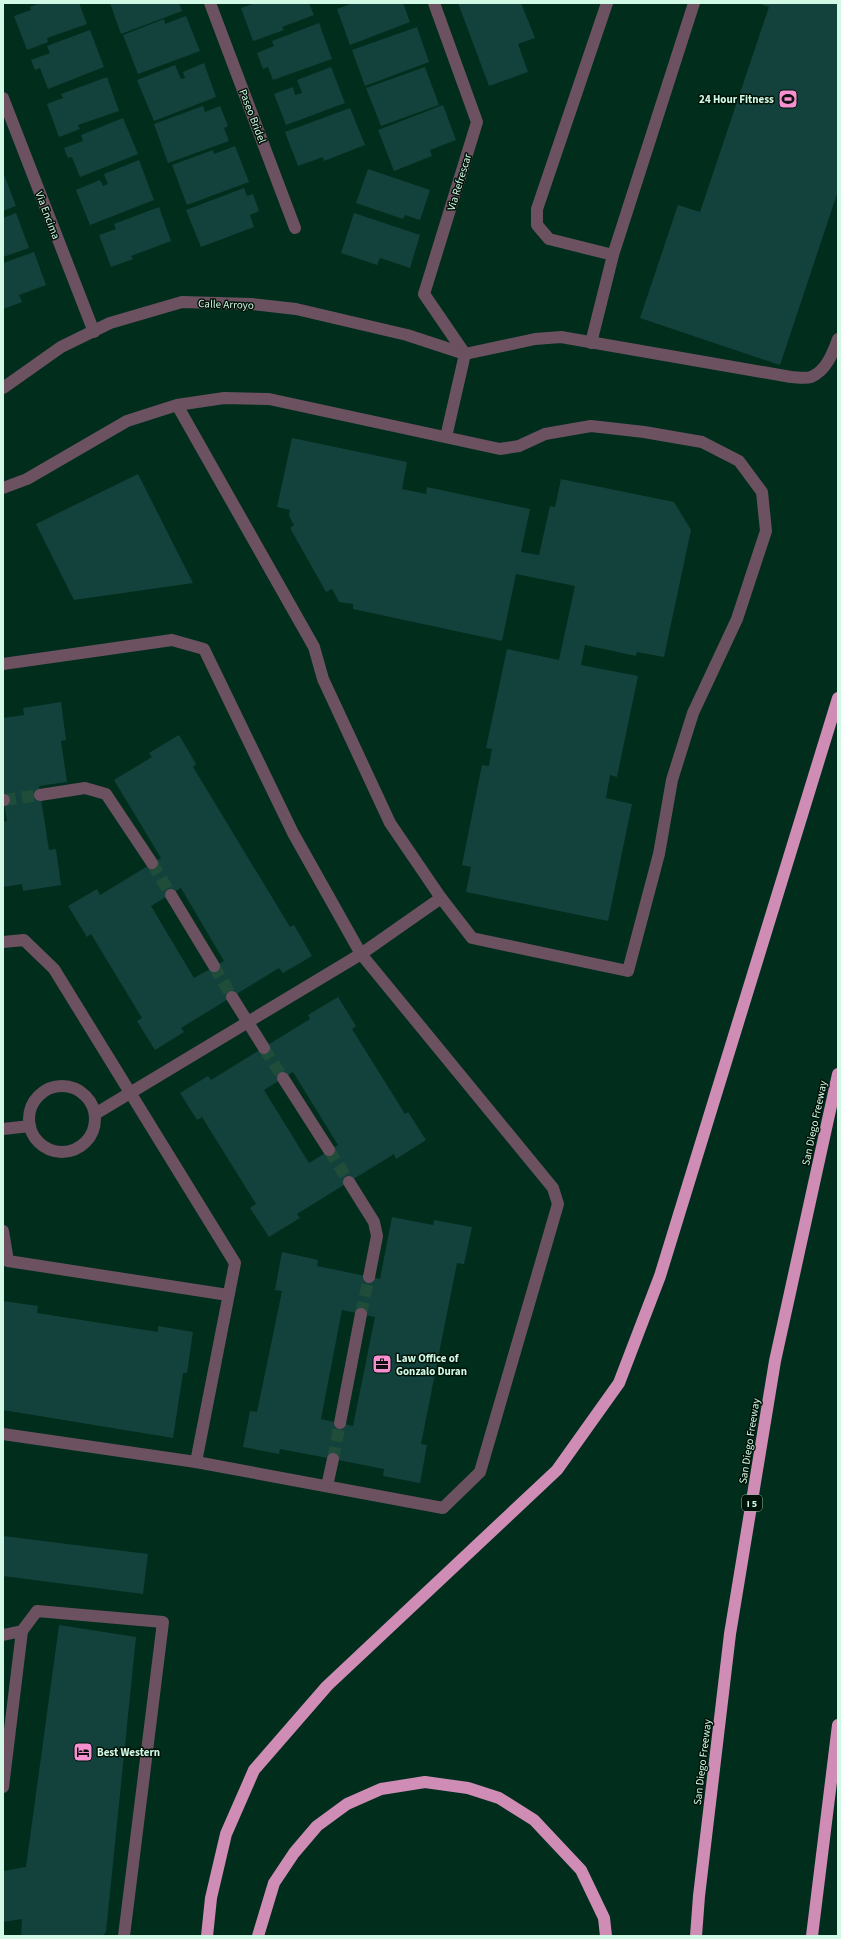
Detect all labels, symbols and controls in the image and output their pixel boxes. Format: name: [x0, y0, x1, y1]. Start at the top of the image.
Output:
street label: Paseo Bridel: [235, 87, 270, 146]
sports icon: 24 Hour Fitness: [777, 88, 799, 110]
place label: 24 Hour Fitness: [699, 92, 774, 107]
street label: Via Refrescar: [444, 152, 475, 213]
street label: Via Encima: [32, 189, 64, 241]
street label: Calle Arroyo: [198, 296, 254, 313]
street label: San Diego Freeway: [798, 1079, 831, 1167]
place label: Law Office of Gonzalo Duran: [396, 1351, 467, 1379]
office icon: Law Office of Gonzalo Duran: [371, 1353, 393, 1375]
street label: San Diego Freeway: [735, 1397, 764, 1485]
road number: I 5: [742, 1495, 762, 1511]
street label: San Diego Freeway: [690, 1718, 715, 1806]
hotel icon: Best Western: [72, 1741, 94, 1763]
place label: Best Western: [97, 1745, 160, 1760]

